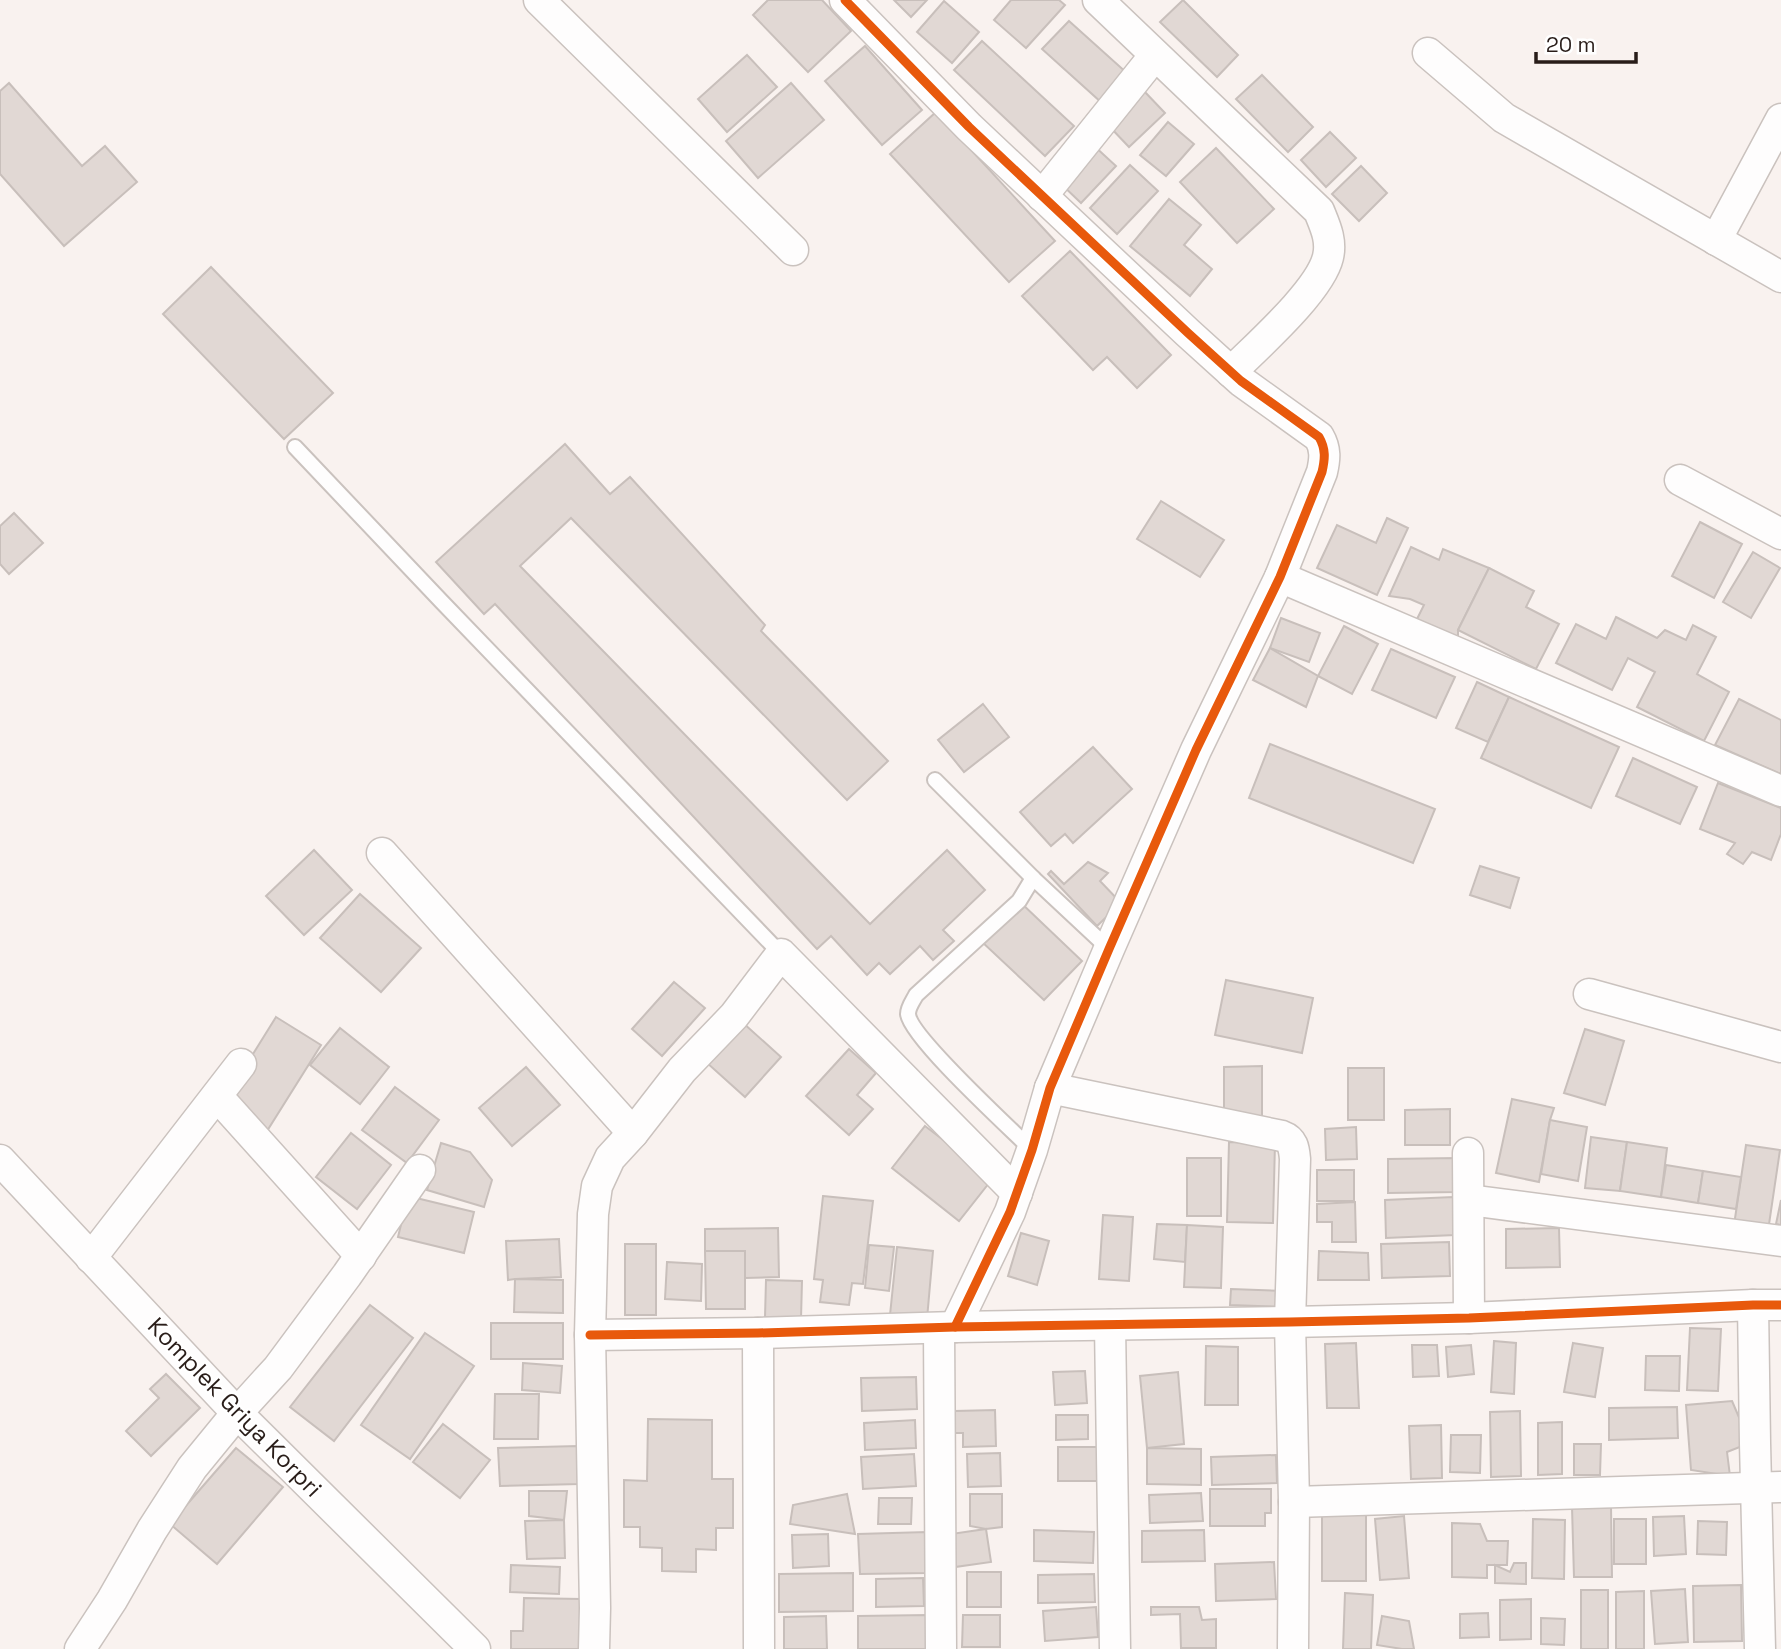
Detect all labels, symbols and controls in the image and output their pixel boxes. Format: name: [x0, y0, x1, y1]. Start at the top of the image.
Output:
scale bar: [1536, 21, 1636, 65]
text: 20 m: [1546, 31, 1596, 58]
street label: Komplek Griya Korpri: [141, 1311, 329, 1503]

